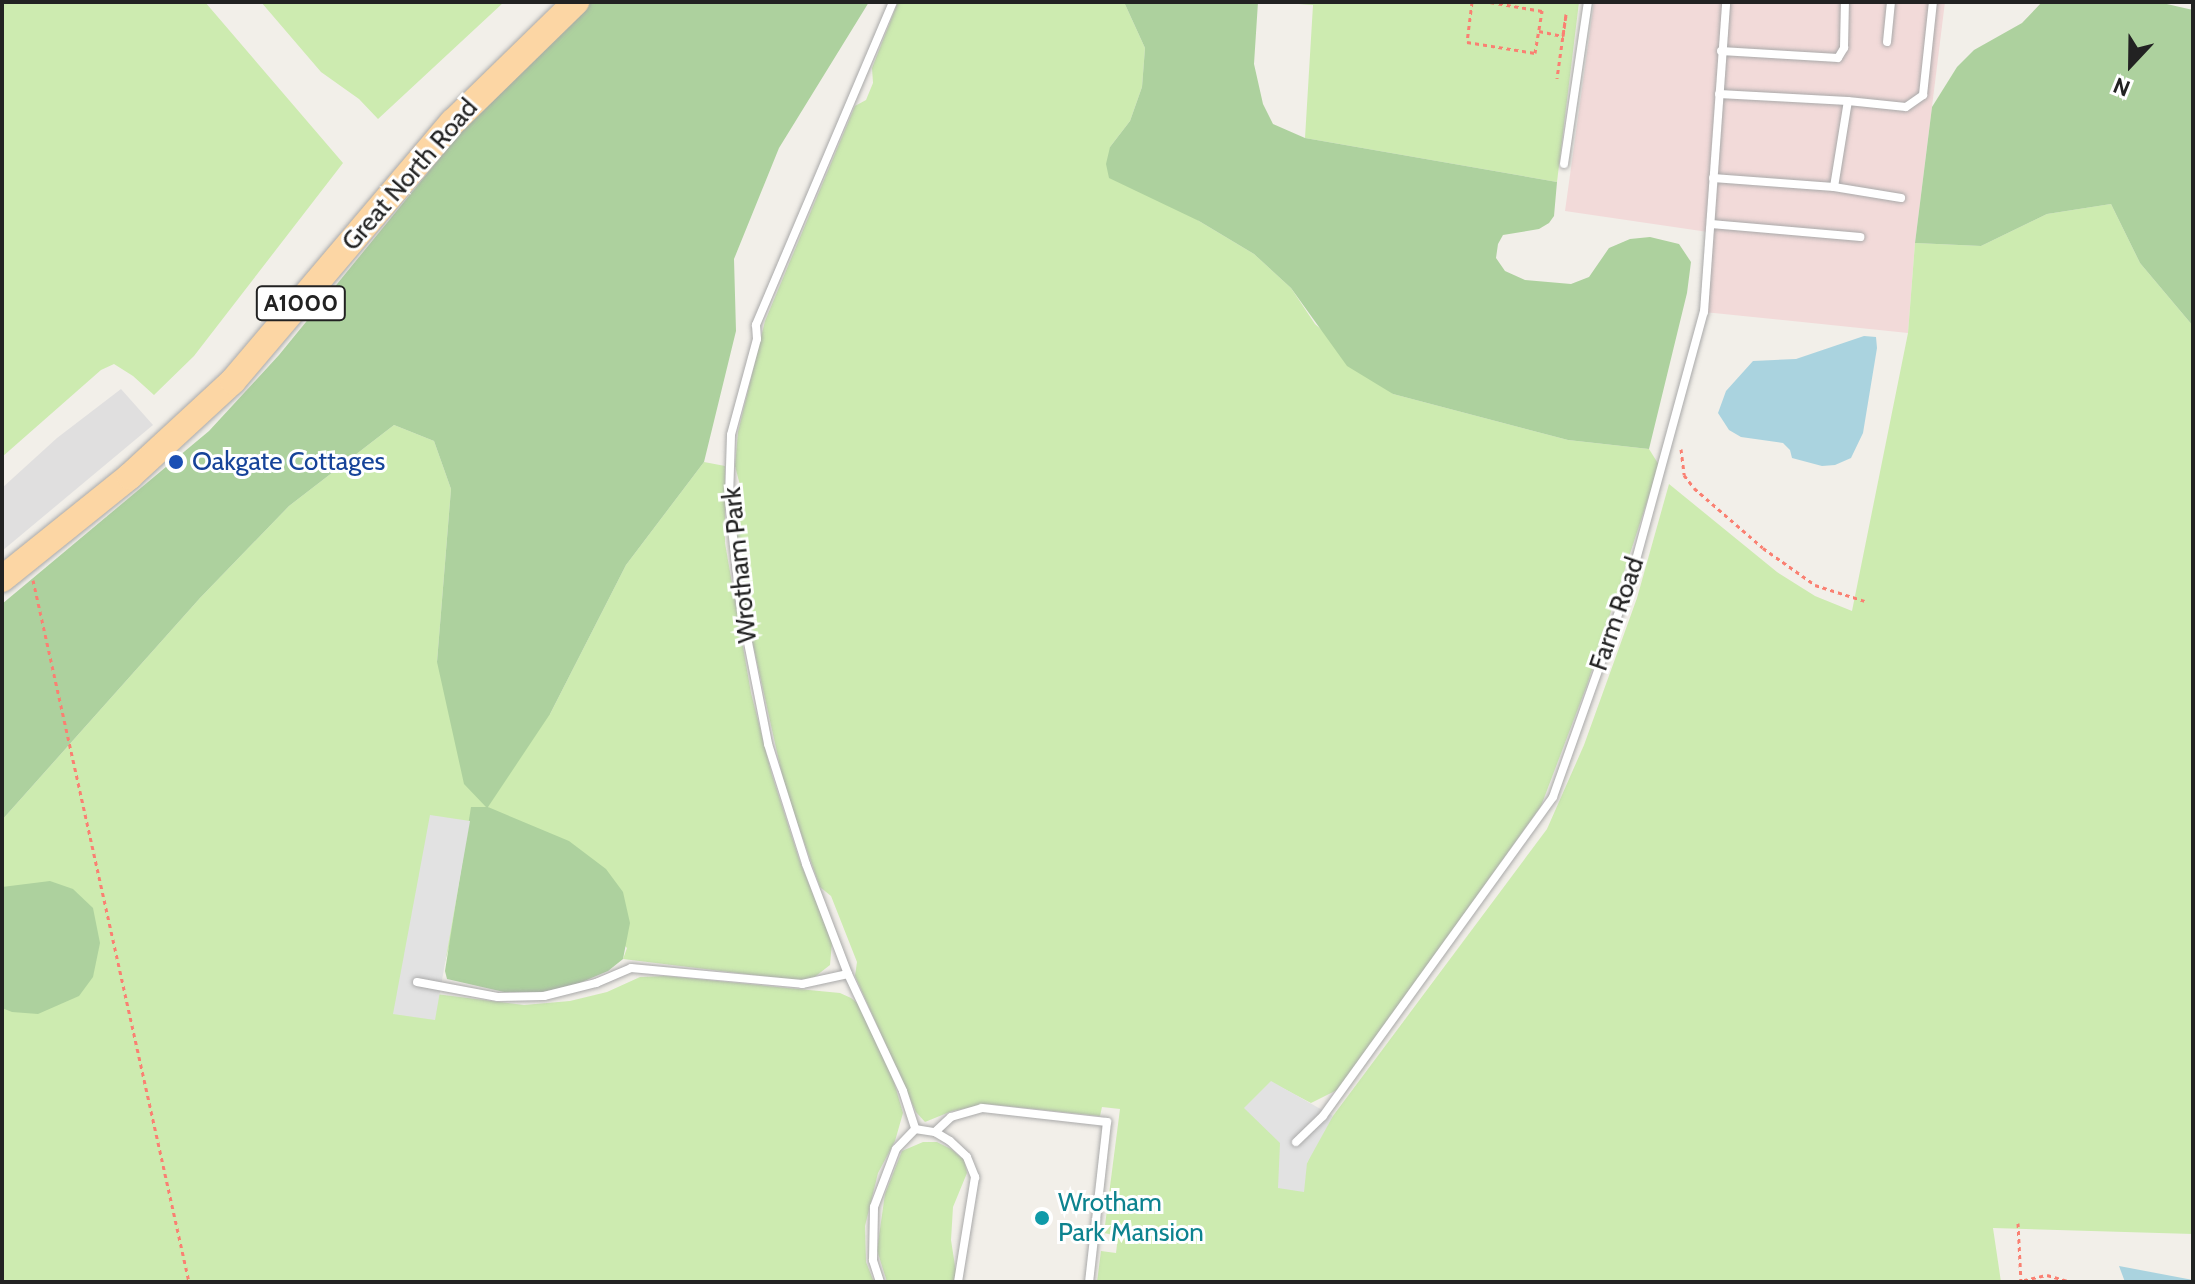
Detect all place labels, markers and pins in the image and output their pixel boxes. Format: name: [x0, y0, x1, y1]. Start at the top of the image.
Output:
place label: Oakgate Cottages: [192, 446, 385, 478]
marker: Oakgate Cottages: [167, 453, 185, 471]
place label: Wrotham Park Mansion: [1058, 1187, 1204, 1248]
marker: Wrotham Park Mansion: [1033, 1209, 1051, 1227]

